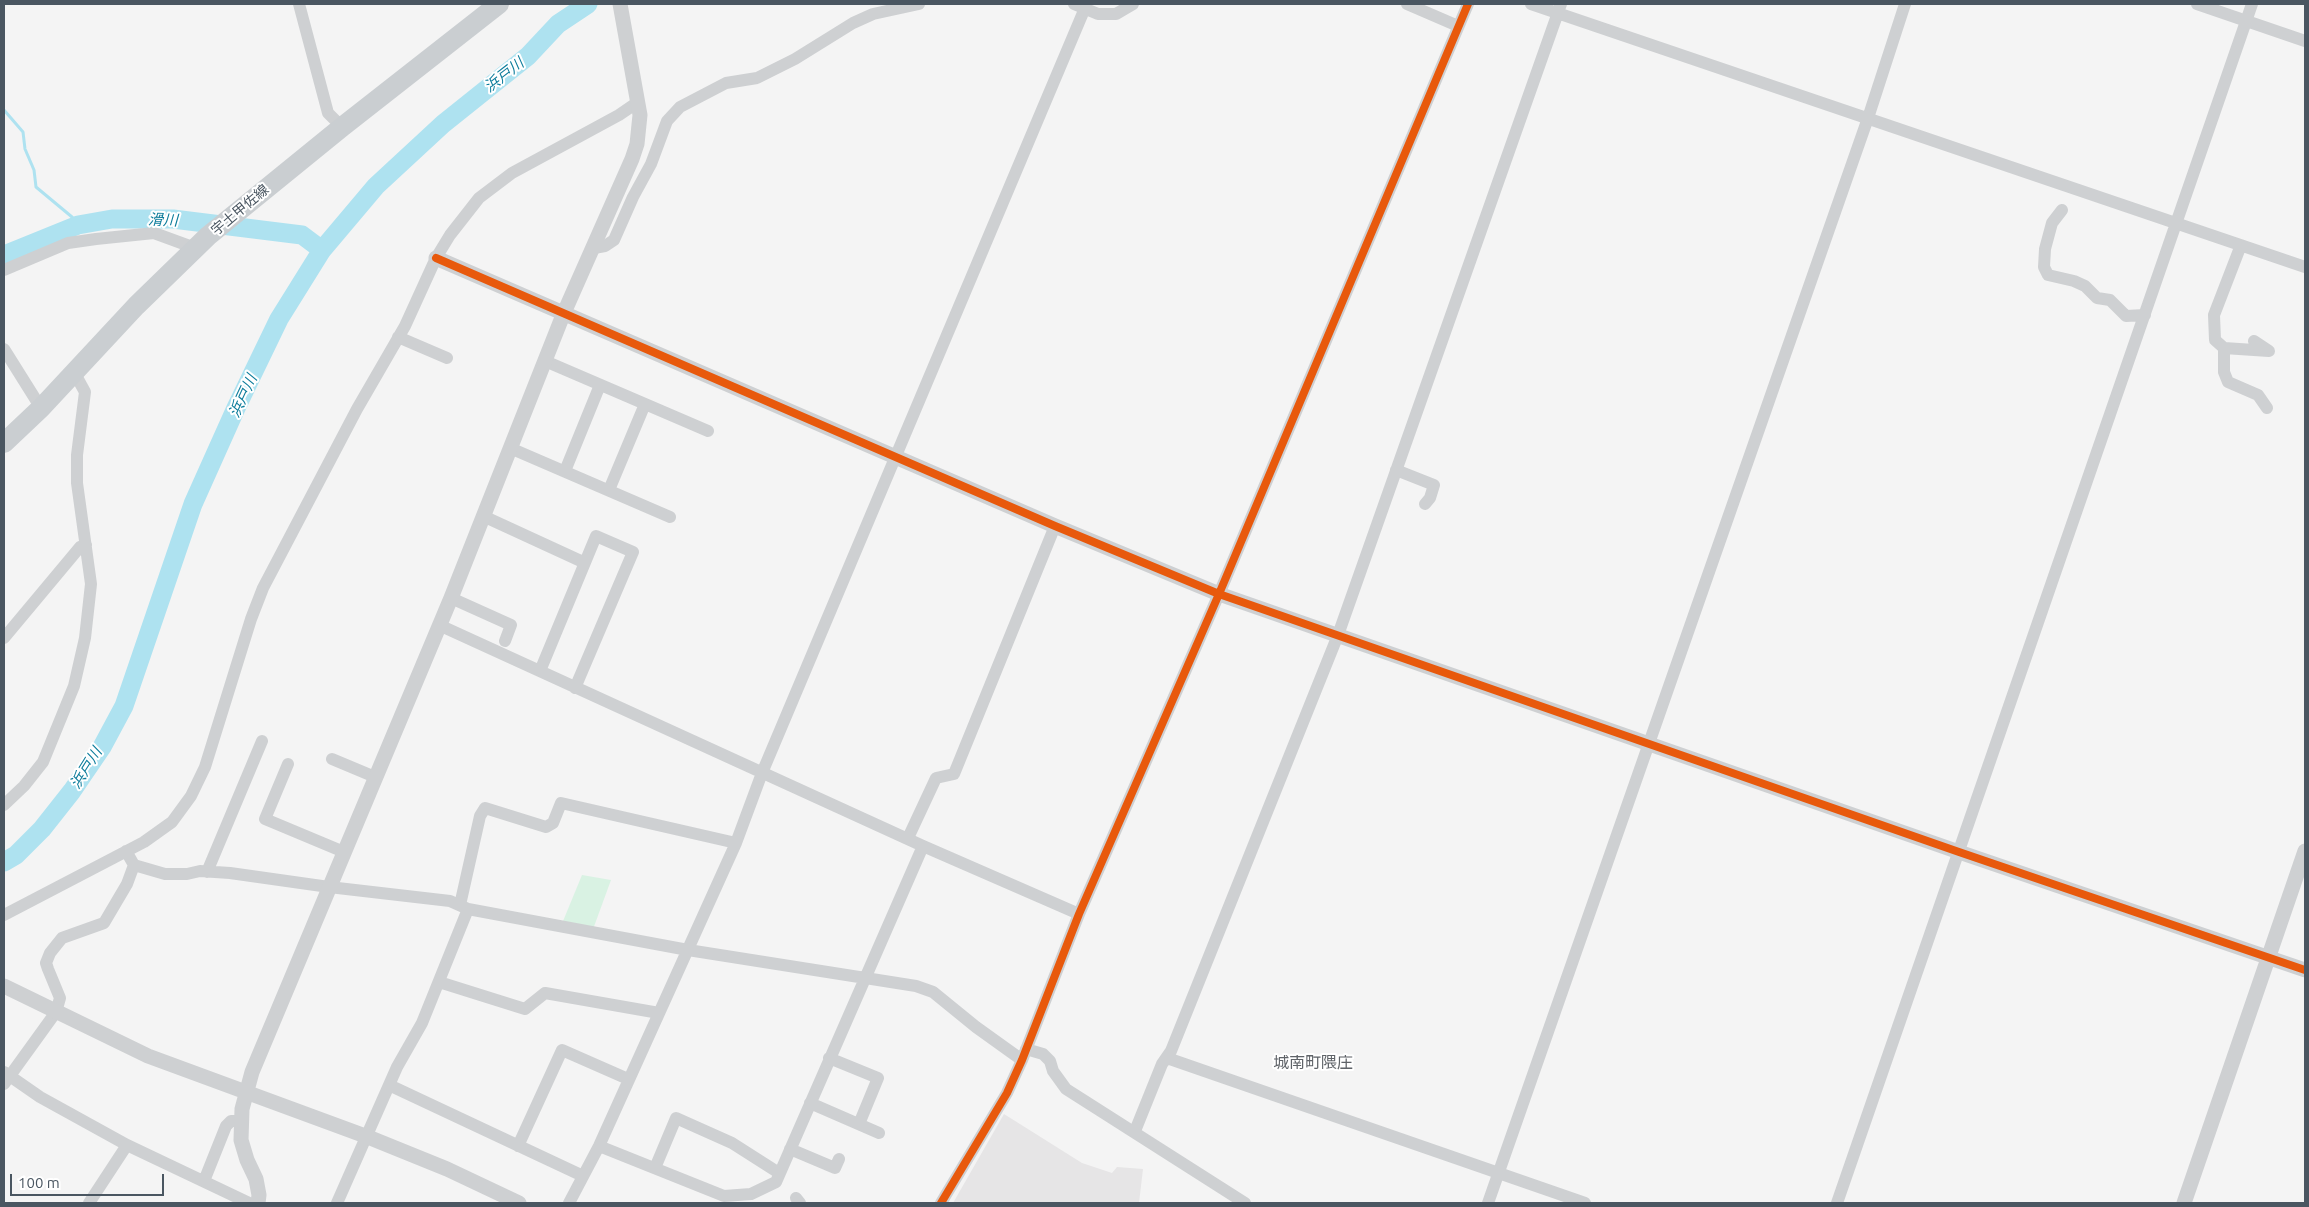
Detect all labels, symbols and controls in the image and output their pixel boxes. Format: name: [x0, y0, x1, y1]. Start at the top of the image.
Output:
water label: 浜戸川: [481, 54, 527, 96]
street label: 宇土甲佐線: [208, 181, 272, 239]
water label: 滑川: [148, 210, 178, 230]
water label: 浜戸川: [225, 372, 261, 420]
water label: 浜戸川: [66, 744, 106, 792]
district label: 城南町隈庄: [1273, 1053, 1353, 1073]
scale bar: [12, 1164, 166, 1196]
text: 100 m: [18, 1174, 60, 1191]

